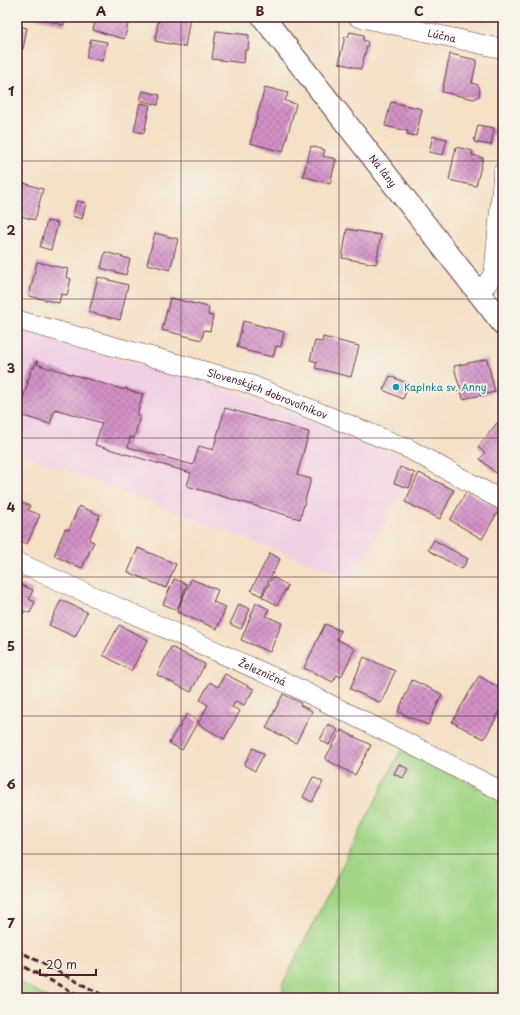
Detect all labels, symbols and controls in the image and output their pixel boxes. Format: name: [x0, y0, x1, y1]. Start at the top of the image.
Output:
text: A: [96, 1, 106, 20]
text: B: [256, 1, 265, 20]
text: C: [414, 1, 424, 20]
street label: Lúčna: [426, 25, 458, 46]
text: 1: [8, 81, 14, 100]
street label: Na lány: [366, 151, 401, 190]
text: 2: [6, 220, 16, 239]
text: 3: [7, 358, 16, 377]
street label: Slovenských dobrovoľníkov: [205, 364, 330, 422]
place label: Kaplnka sv. Anny: [404, 379, 487, 394]
marker: Kaplnka sv. Anny: [391, 382, 401, 392]
text: 4: [7, 497, 16, 516]
text: 5: [7, 636, 15, 655]
street label: Železničná: [236, 654, 290, 689]
text: 6: [6, 774, 16, 793]
text: 7: [7, 913, 15, 932]
scale bar: [40, 951, 96, 977]
text: 20 m: [46, 955, 77, 973]

